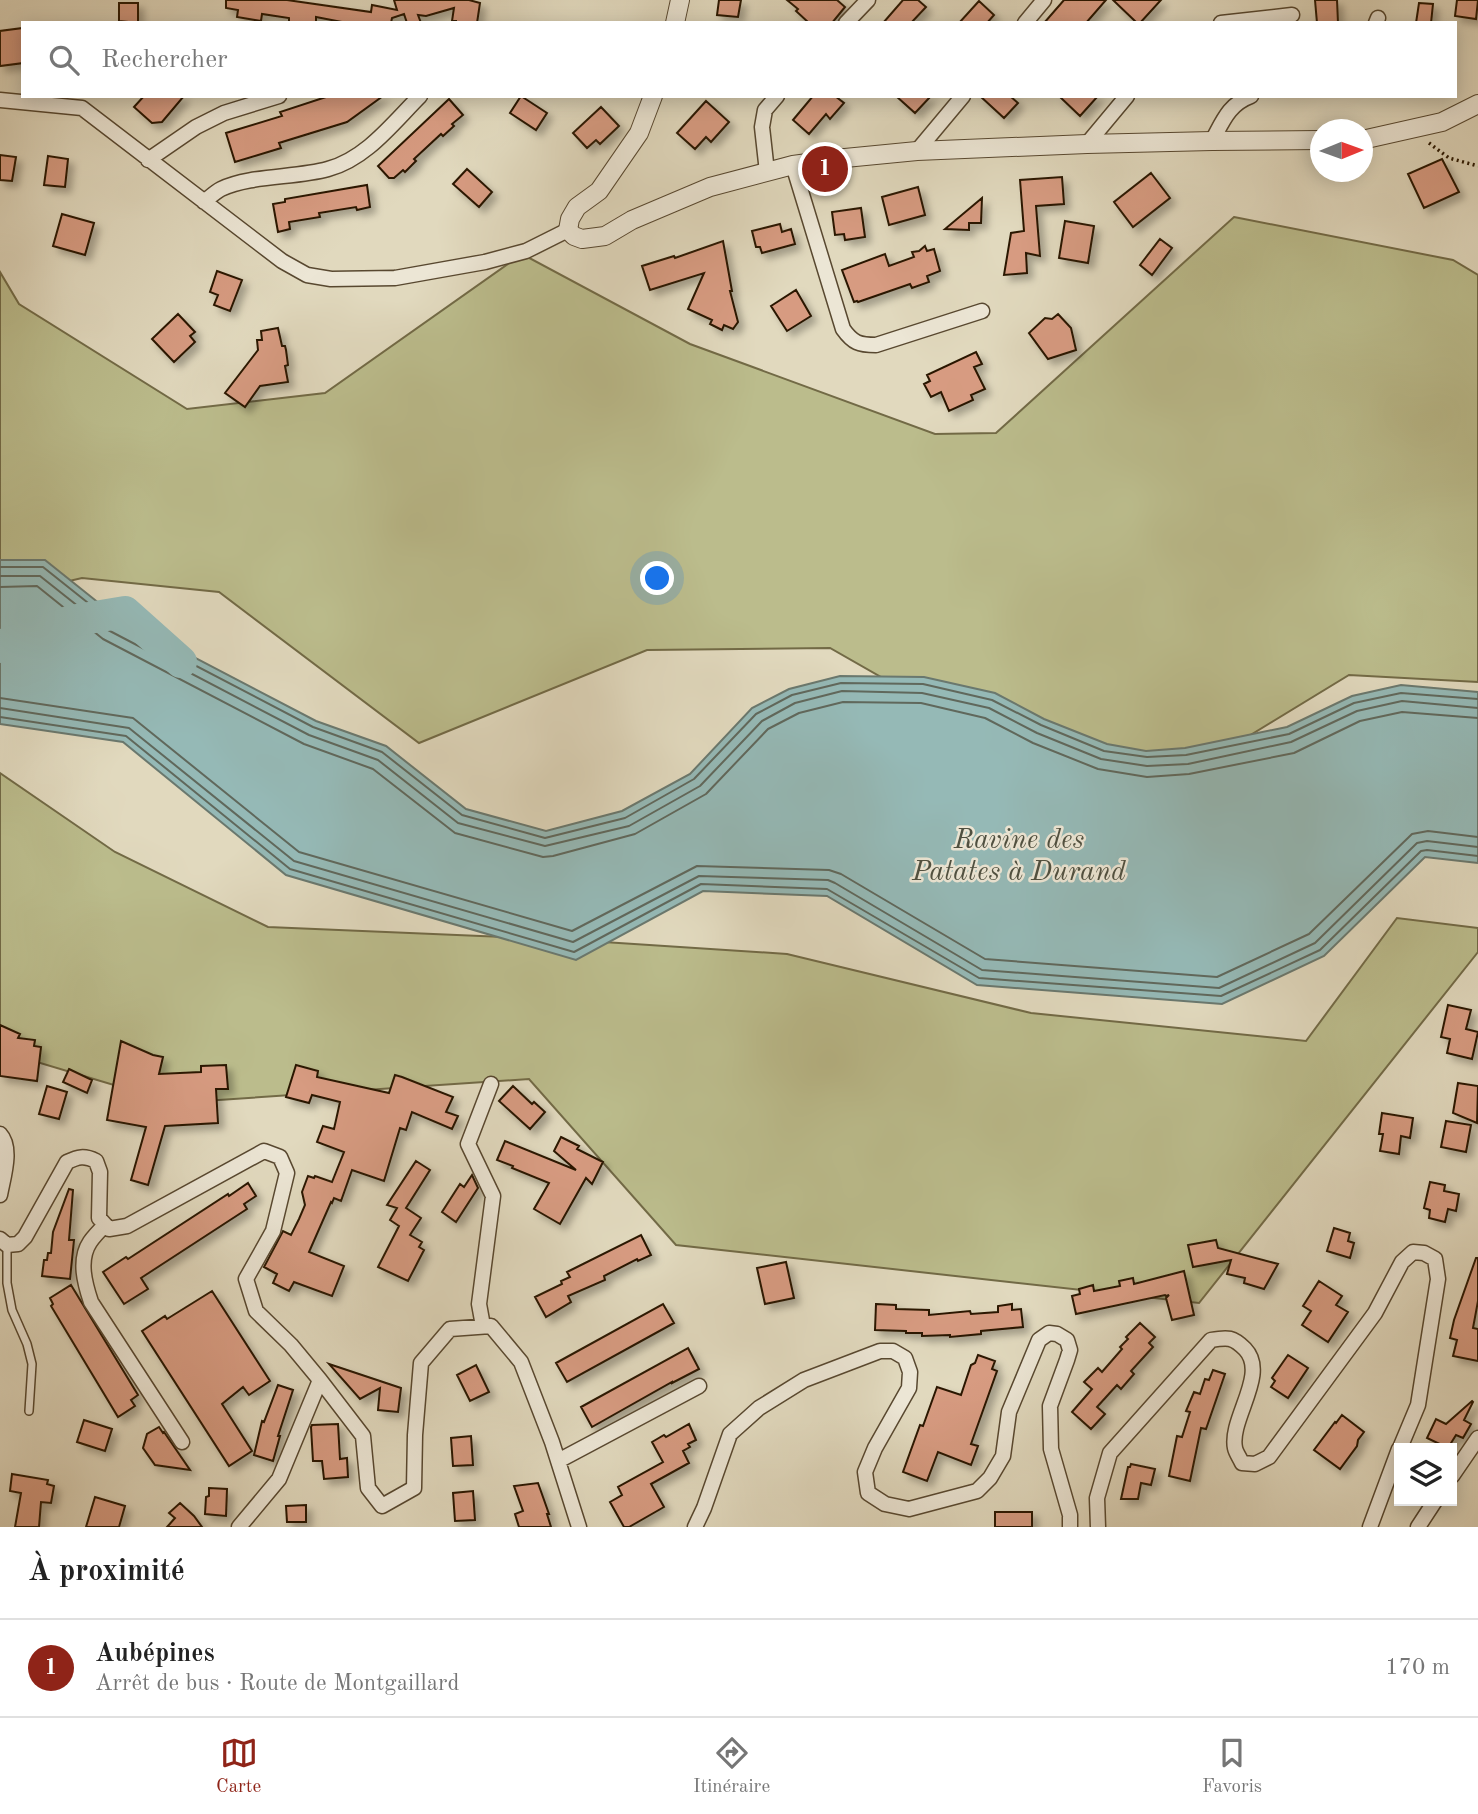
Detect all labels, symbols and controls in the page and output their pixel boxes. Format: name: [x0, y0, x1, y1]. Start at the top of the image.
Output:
search box: [21, 21, 1457, 98]
icon: search: [45, 41, 83, 79]
text: Rechercher: [101, 47, 228, 73]
north arrow: [1310, 119, 1373, 182]
pin: 1: [802, 143, 848, 195]
your location: [640, 561, 674, 595]
water label: Ravine des Patates à Durand: [911, 827, 1126, 887]
map controls: [1394, 1443, 1457, 1506]
button: layers: [1394, 1443, 1457, 1506]
text: À proximité: [28, 1557, 185, 1587]
text: Aubépines: [95, 1641, 215, 1667]
text: 1: [44, 1656, 58, 1679]
text: 170 m: [1385, 1656, 1450, 1679]
text: Arrêt de bus · Route de Montgaillard: [95, 1672, 460, 1695]
tab: Carte: [216, 1734, 261, 1799]
tab: Itinéraire: [693, 1734, 770, 1799]
tab: Favoris: [1202, 1734, 1262, 1799]

